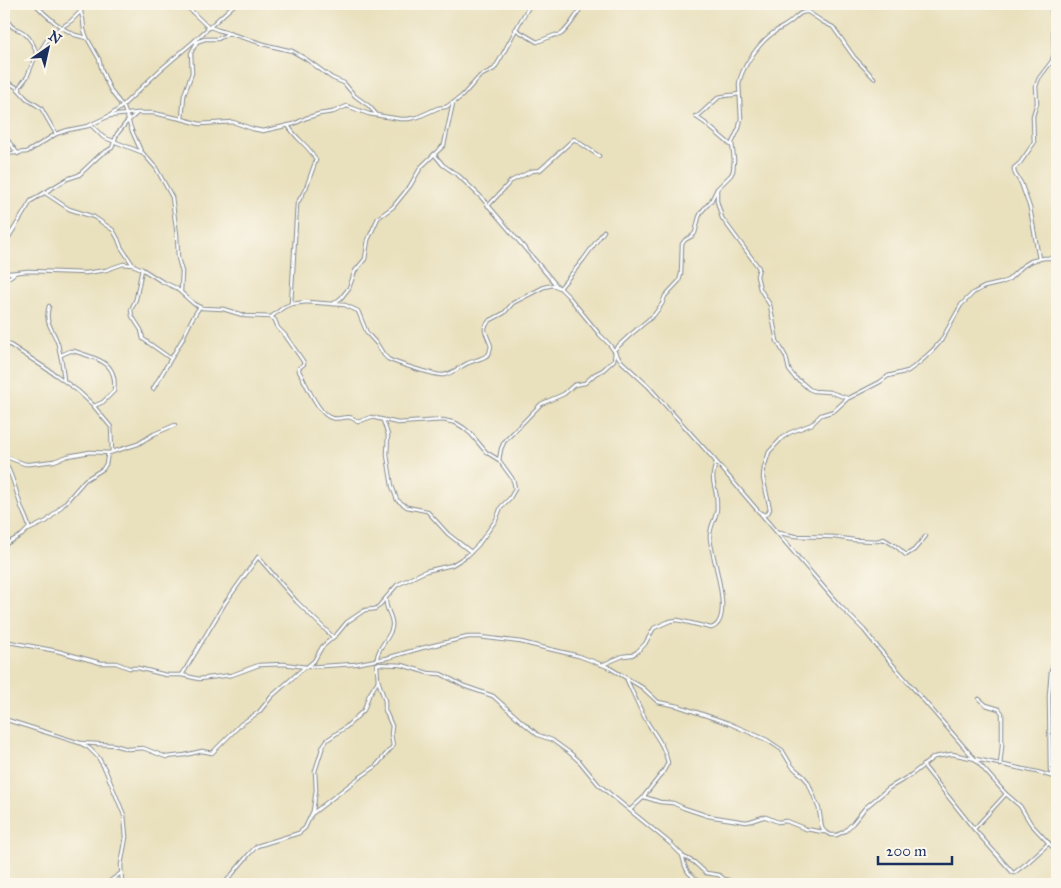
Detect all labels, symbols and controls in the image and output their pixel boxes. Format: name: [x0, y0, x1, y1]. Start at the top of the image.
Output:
north arrow: [22, 22, 72, 72]
text: N: [45, 27, 65, 48]
scale bar: [878, 833, 952, 865]
text: 200 m: [886, 842, 927, 860]

